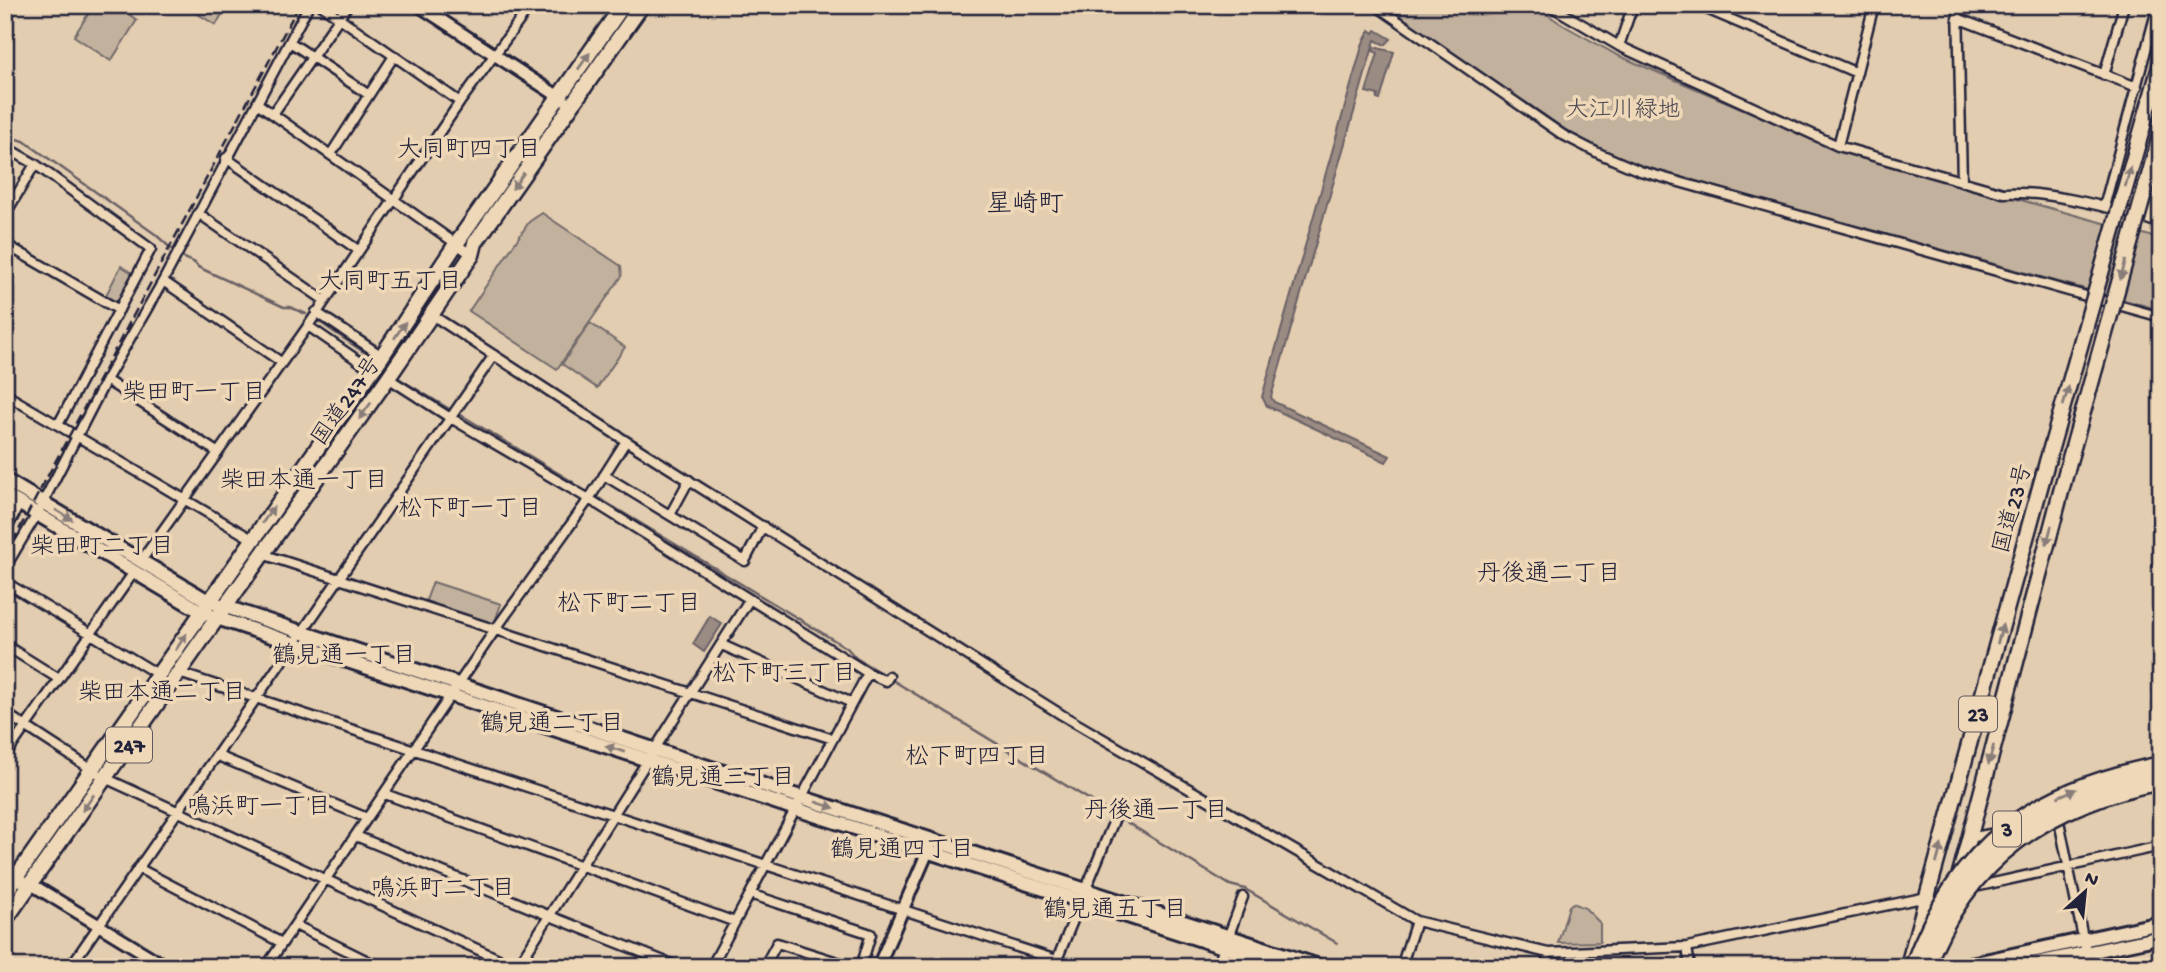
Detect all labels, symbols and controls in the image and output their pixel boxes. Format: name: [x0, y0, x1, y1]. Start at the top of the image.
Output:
one-way arrow: [577, 52, 591, 70]
park label: 大江川緑地: [1566, 97, 1681, 125]
district label: 大同町四丁目: [397, 137, 541, 166]
one-way arrow: [2123, 166, 2134, 188]
one-way arrow: [511, 172, 525, 190]
district label: 星崎町: [986, 190, 1064, 222]
one-way arrow: [2117, 260, 2127, 281]
district label: 大同町五丁目: [318, 269, 462, 298]
one-way arrow: [393, 320, 406, 339]
street label: 国道247号: [306, 351, 389, 452]
district label: 柴田町一丁目: [122, 380, 266, 409]
one-way arrow: [2061, 385, 2071, 406]
one-way arrow: [358, 402, 372, 420]
street label: 国道23号: [1988, 461, 2039, 557]
district label: 柴田本通一丁目: [220, 467, 388, 497]
district label: 松下町一丁目: [398, 496, 542, 525]
one-way arrow: [261, 506, 275, 524]
one-way arrow: [54, 509, 73, 522]
one-way arrow: [2044, 525, 2054, 546]
district label: 柴田町二丁目: [30, 534, 174, 563]
district label: 丹後通二丁目: [1477, 560, 1621, 590]
district label: 松下町二丁目: [557, 591, 701, 620]
one-way arrow: [1995, 624, 2005, 645]
one-way arrow: [174, 633, 187, 652]
district label: 鶴見通一丁目: [272, 642, 416, 672]
district label: 松下町三丁目: [712, 661, 856, 690]
district label: 柴田本通二丁目: [78, 679, 246, 709]
road number: 23: [1959, 696, 1997, 732]
district label: 鶴見通二丁目: [480, 710, 624, 740]
road number: 247: [106, 728, 152, 762]
one-way arrow: [604, 744, 625, 754]
district label: 松下町四丁目: [905, 744, 1049, 773]
one-way arrow: [1985, 744, 1996, 766]
district label: 鶴見通三丁目: [651, 764, 795, 794]
one-way arrow: [2057, 787, 2078, 798]
district label: 鳴浜町一丁目: [187, 793, 331, 823]
one-way arrow: [81, 794, 95, 812]
district label: 丹後通一丁目: [1084, 797, 1228, 827]
one-way arrow: [814, 800, 835, 811]
road number: 3: [1993, 812, 2021, 846]
district label: 鶴見通四丁目: [830, 836, 974, 866]
one-way arrow: [1934, 843, 1945, 865]
north arrow: [2050, 856, 2120, 926]
text: N: [2080, 867, 2102, 893]
district label: 鳴浜町二丁目: [371, 875, 515, 905]
district label: 鶴見通五丁目: [1043, 896, 1187, 926]

